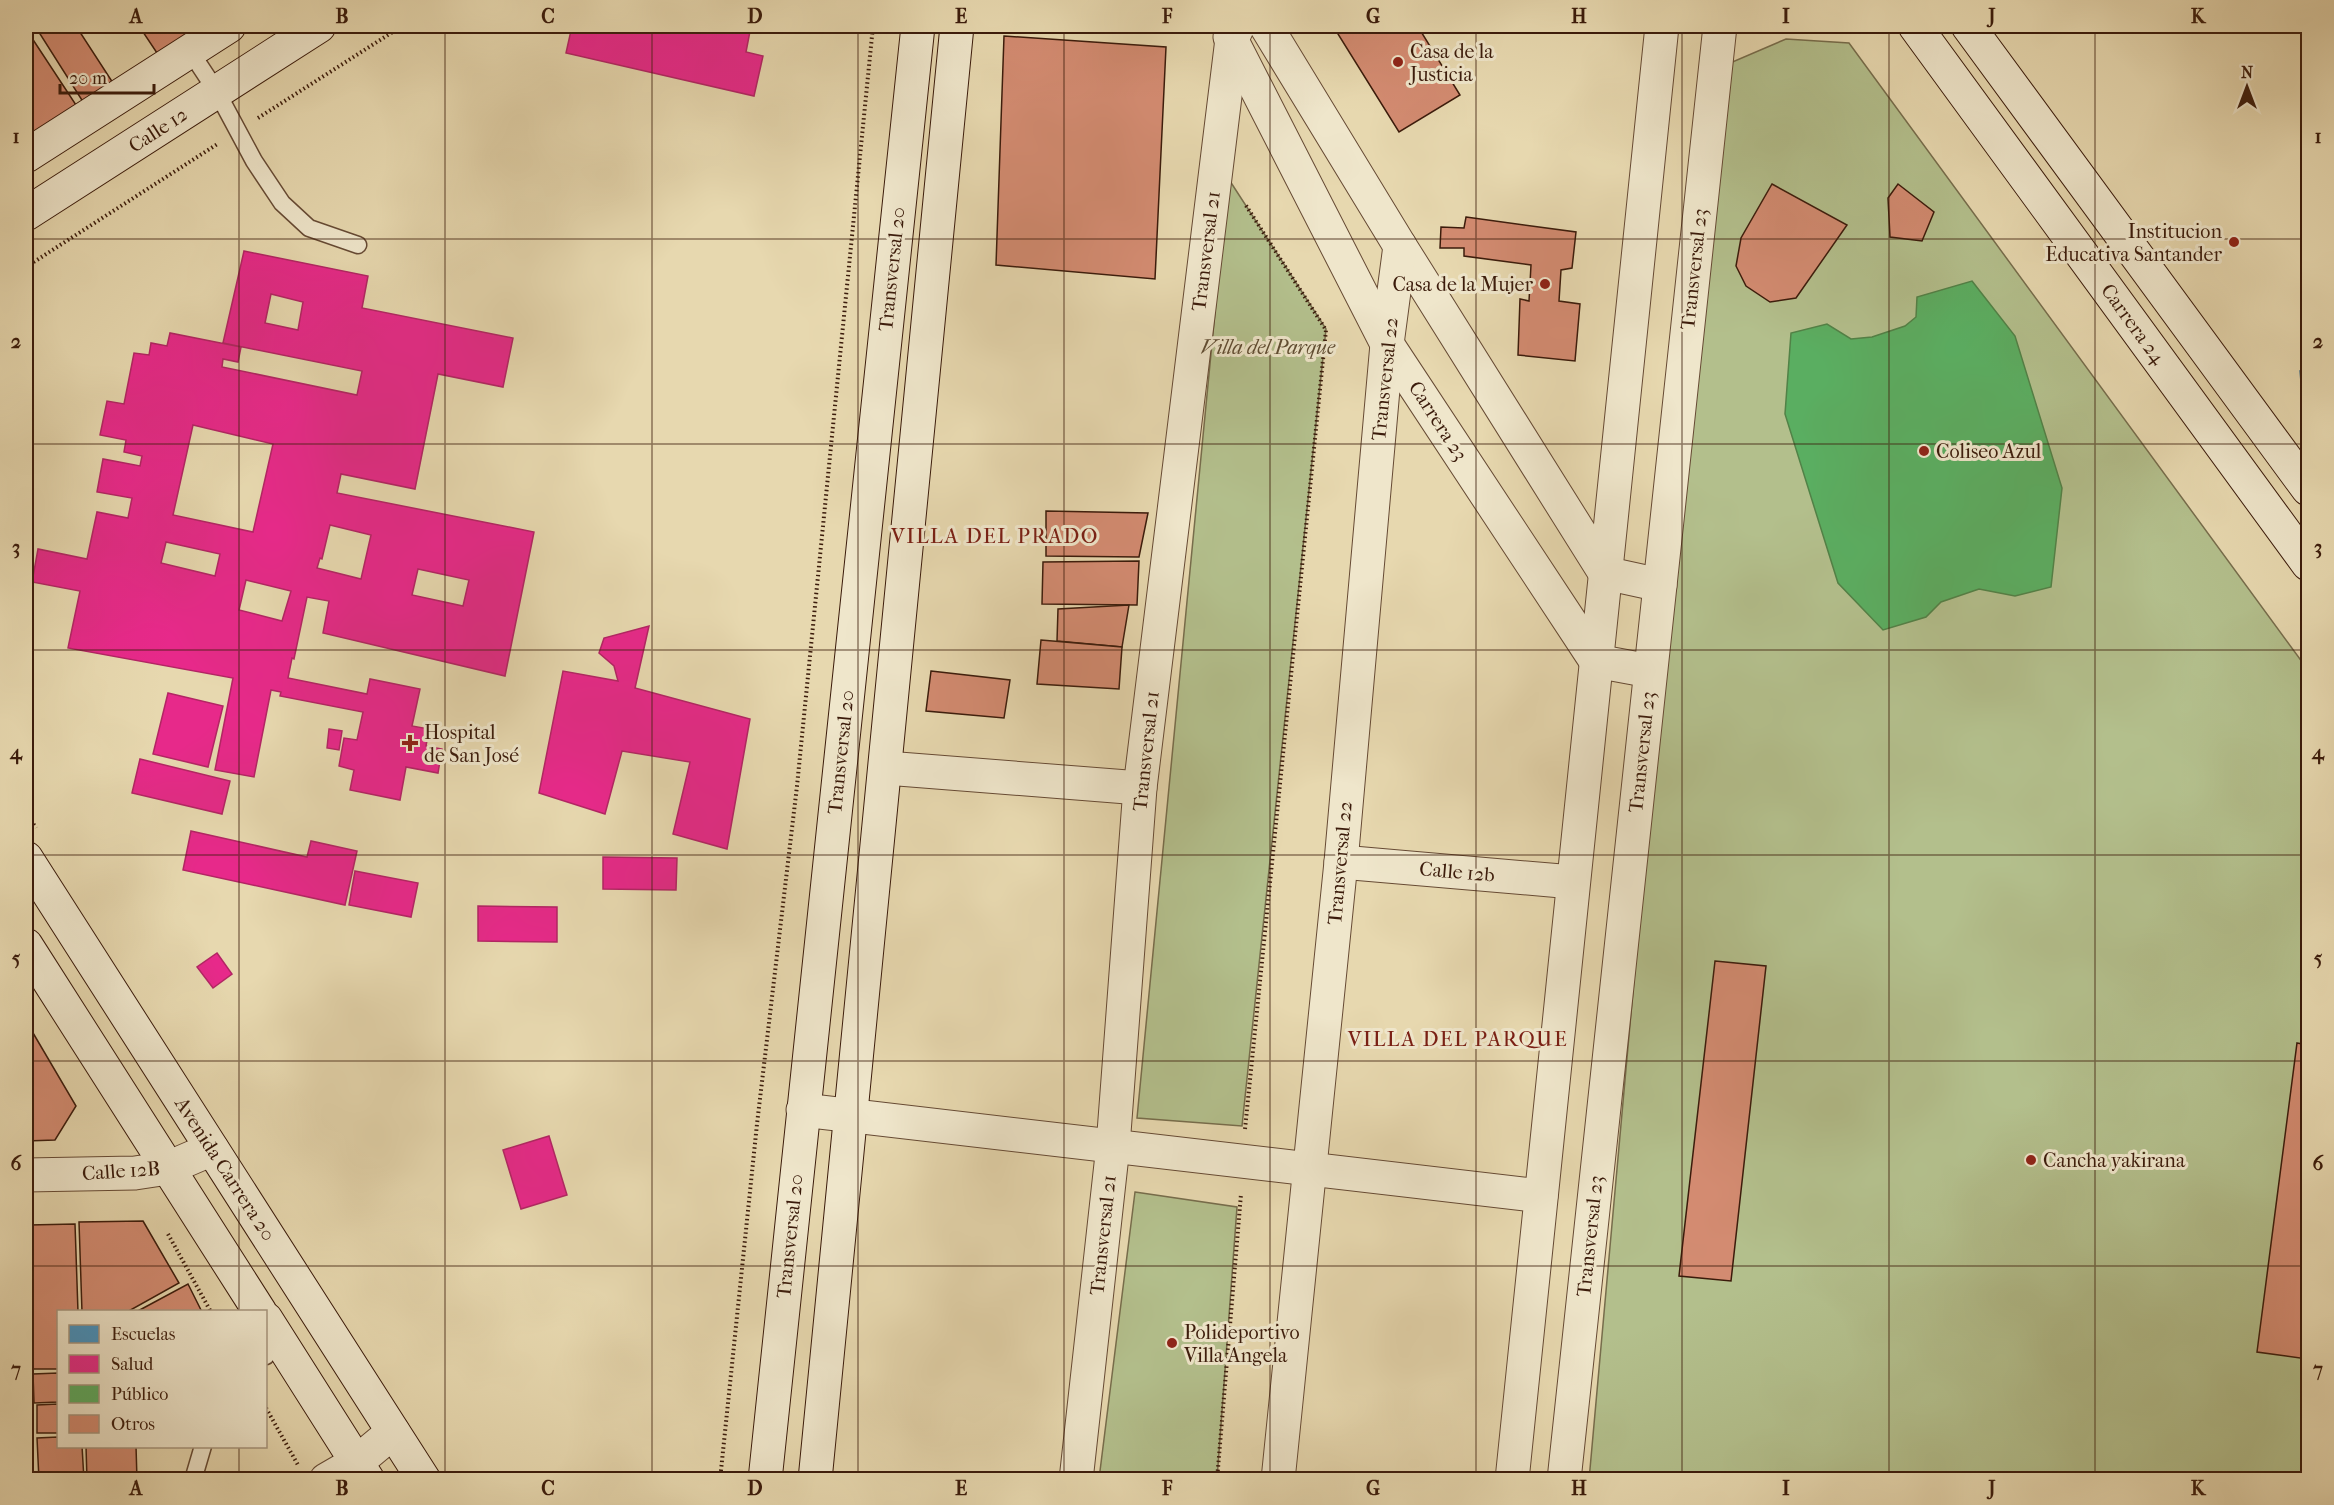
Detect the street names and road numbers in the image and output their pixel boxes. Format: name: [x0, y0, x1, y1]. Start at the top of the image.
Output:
street label: Calle 12: [124, 103, 192, 157]
street label: Transversal 21: [1187, 190, 1225, 312]
street label: Transversal 20: [874, 206, 910, 332]
street label: Transversal 23: [1676, 207, 1712, 331]
street label: Carrera 24: [2096, 279, 2171, 370]
street label: Transversal 22: [1367, 316, 1403, 442]
street label: Carrera 23: [1404, 377, 1472, 465]
street label: Transversal 20: [823, 689, 859, 815]
street label: Transversal 21: [1128, 690, 1164, 812]
street label: Transversal 23: [1624, 690, 1660, 814]
street label: Transversal 22: [1323, 800, 1357, 926]
street label: Calle 12b: [1418, 857, 1496, 887]
street label: Avenida Carrera 20: [169, 1092, 280, 1245]
street label: Calle 12B: [81, 1157, 161, 1185]
street label: Transversal 20: [772, 1173, 808, 1299]
street label: Transversal 21: [1085, 1174, 1121, 1296]
street label: Transversal 23: [1572, 1174, 1608, 1298]

